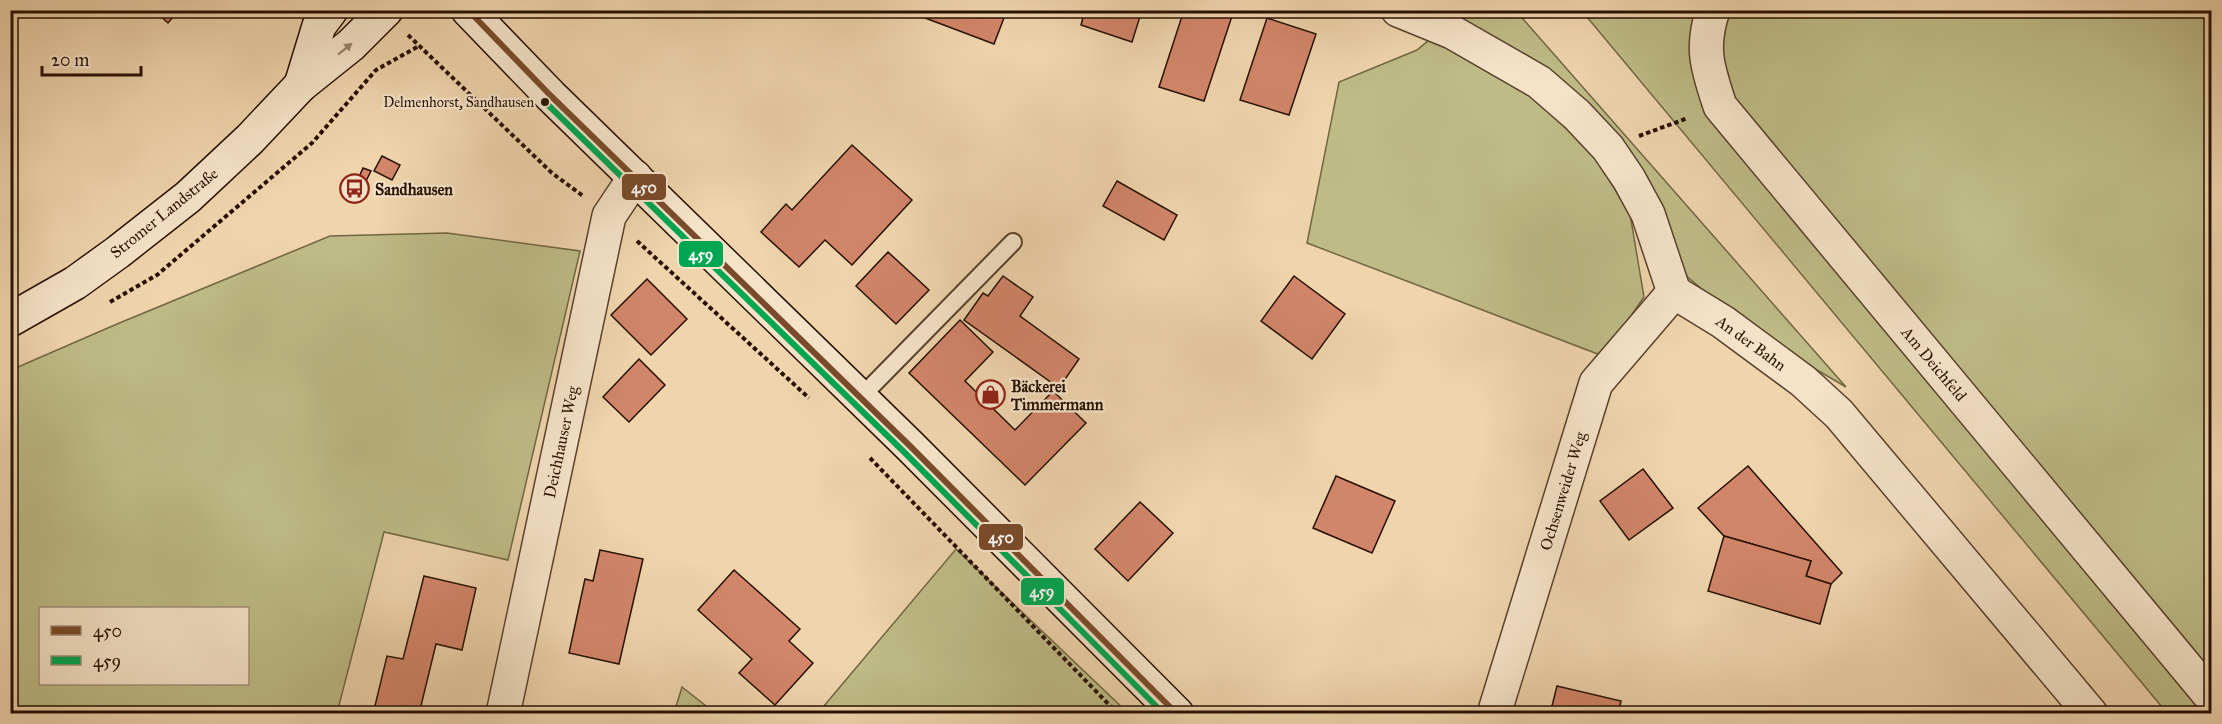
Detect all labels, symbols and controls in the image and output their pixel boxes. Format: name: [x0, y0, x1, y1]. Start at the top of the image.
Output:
scale bar: [42, 39, 141, 77]
one-way arrow: [337, 43, 353, 56]
text: 20 m: [51, 49, 89, 71]
place label: Delmenhorst, Sandhausen: [383, 94, 534, 111]
marker: Delmenhorst, Sandhausen: [539, 96, 551, 108]
street label: Stromer Landstraße: [106, 164, 222, 262]
bus stop icon: Sandhausen: [338, 173, 370, 205]
line badge: 450: [621, 173, 667, 201]
text: 450: [631, 178, 657, 198]
place label: Sandhausen: [375, 180, 453, 199]
line badge: 459: [678, 240, 724, 268]
text: 459: [689, 245, 713, 265]
street label: An der Bahn: [1711, 311, 1790, 375]
street label: Am Deichfeld: [1897, 322, 1971, 405]
place label: Bäckerei Timmermann: [1010, 377, 1104, 414]
shop icon: Bäckerei Timmermann: [974, 379, 1006, 411]
street label: Deichhauser Weg: [540, 384, 583, 500]
street label: Ochsenweider Weg: [1536, 429, 1591, 553]
line badge: 450: [978, 523, 1024, 551]
text: 450: [988, 528, 1014, 548]
line badge: 459: [1020, 577, 1065, 606]
text: 459: [1030, 582, 1054, 602]
legend: [39, 607, 249, 685]
text: 450: [93, 620, 122, 642]
text: 459: [93, 650, 121, 672]

